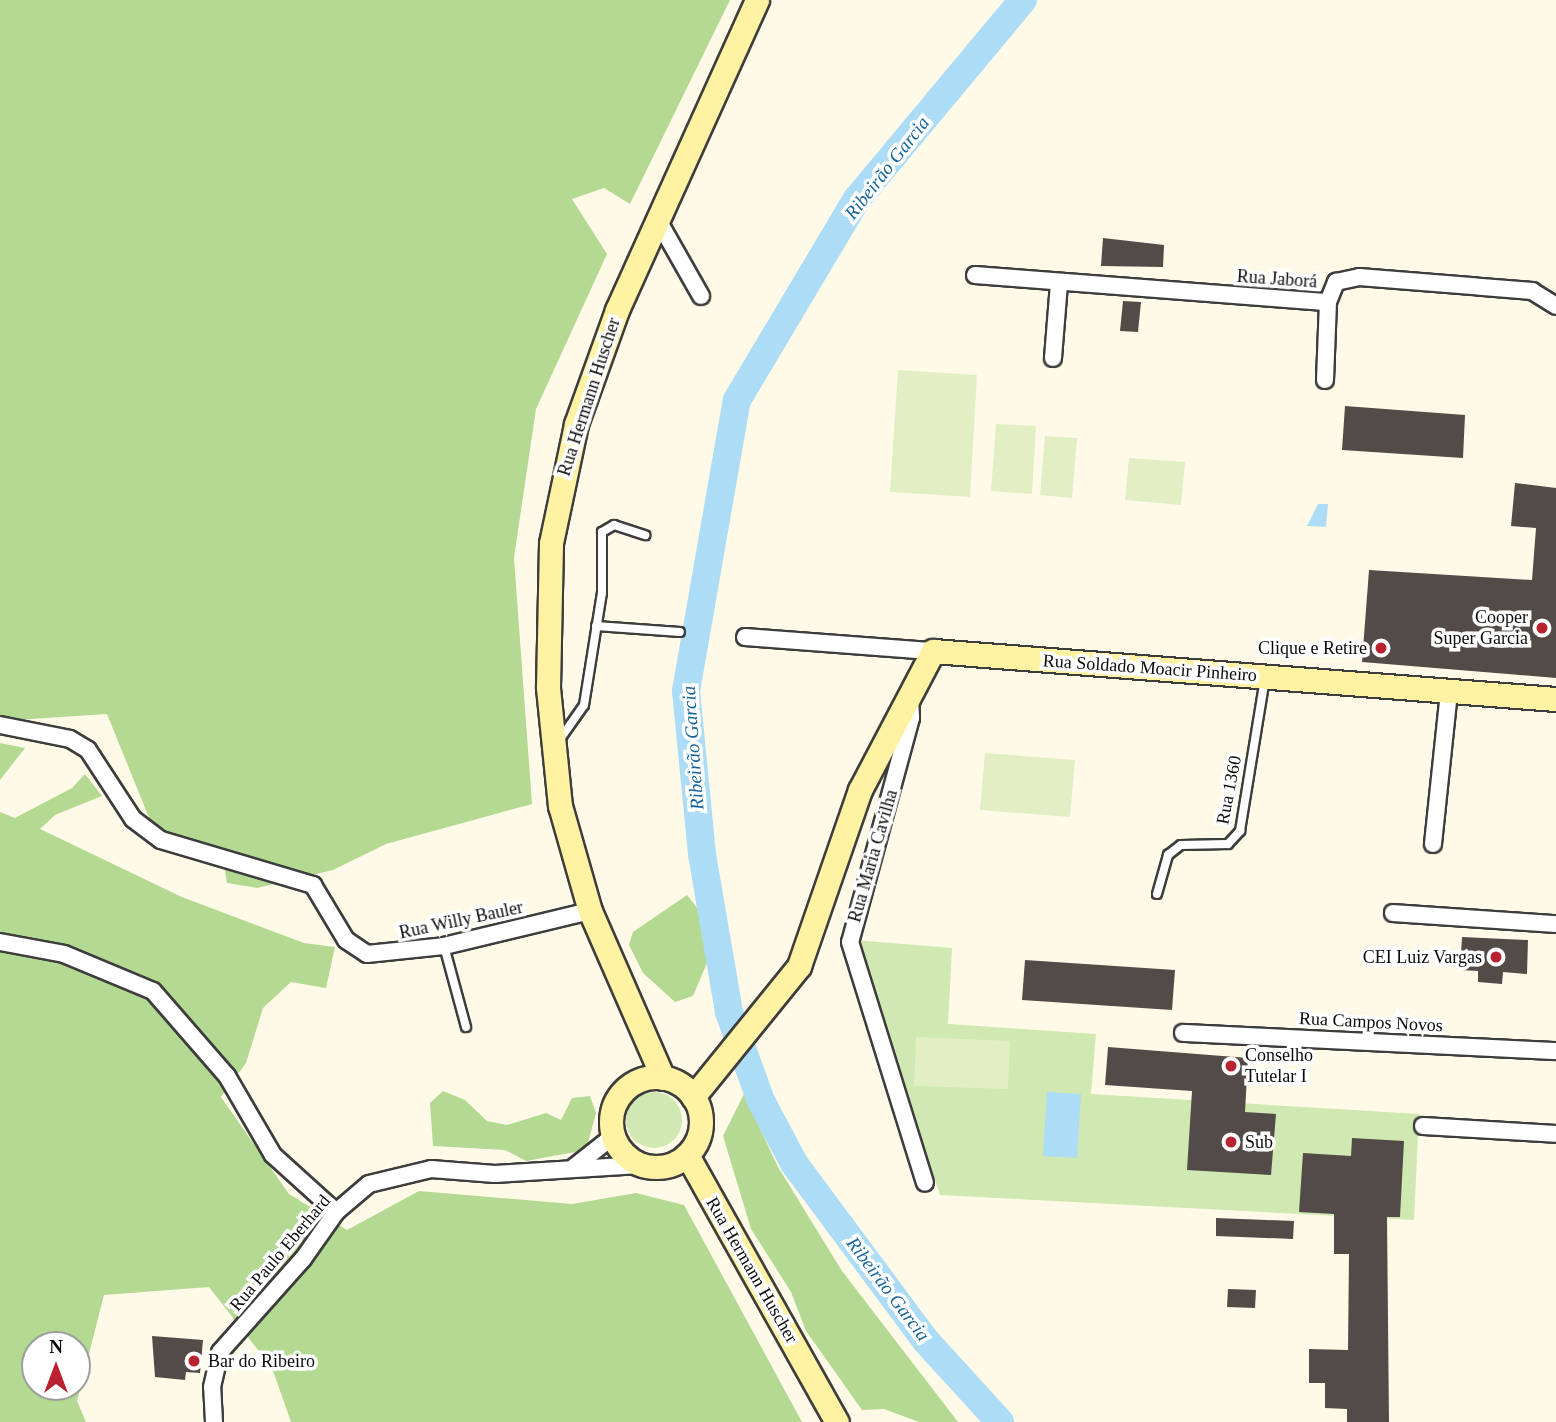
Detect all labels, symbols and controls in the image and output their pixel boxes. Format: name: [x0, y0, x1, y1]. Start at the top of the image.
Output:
water label: Ribeirão Garcia: [840, 112, 934, 224]
street label: Rua Jaborá: [1236, 265, 1318, 293]
street label: Rua Hermann Huscher: [553, 315, 625, 479]
place label: Cooper Super Garcia: [1434, 607, 1528, 650]
marker: Cooper Super Garcia: [1534, 620, 1550, 636]
place label: Clique e Retire: [1258, 637, 1367, 659]
marker: Clique e Retire: [1373, 640, 1389, 656]
street label: Rua Soldado Moacir Pinheiro: [1042, 650, 1258, 686]
water label: Ribeirão Garcia: [677, 685, 709, 811]
street label: Rua 1360: [1212, 754, 1246, 826]
street label: Rua Maria Cavilha: [844, 787, 902, 925]
street label: Rua Willy Bauler: [397, 896, 525, 944]
place label: CEI Luiz Vargas: [1362, 946, 1482, 968]
marker: CEI Luiz Vargas: [1488, 949, 1504, 965]
street label: Rua Campos Novos: [1299, 1007, 1443, 1037]
place label: Conselho Tutelar I: [1245, 1045, 1313, 1088]
marker: Conselho Tutelar I: [1223, 1058, 1239, 1074]
place label: Sub: [1245, 1131, 1273, 1153]
marker: Sub: [1223, 1134, 1239, 1150]
street label: Rua Paulo Eberhard: [225, 1191, 335, 1315]
street label: Rua Hermann Huscher: [701, 1193, 803, 1347]
water label: Ribeirão Garcia: [841, 1232, 935, 1346]
north arrow: [21, 1331, 91, 1401]
text: N: [49, 1336, 63, 1357]
place label: Bar do Ribeiro: [208, 1350, 315, 1372]
marker: Bar do Ribeiro: [186, 1353, 202, 1369]

